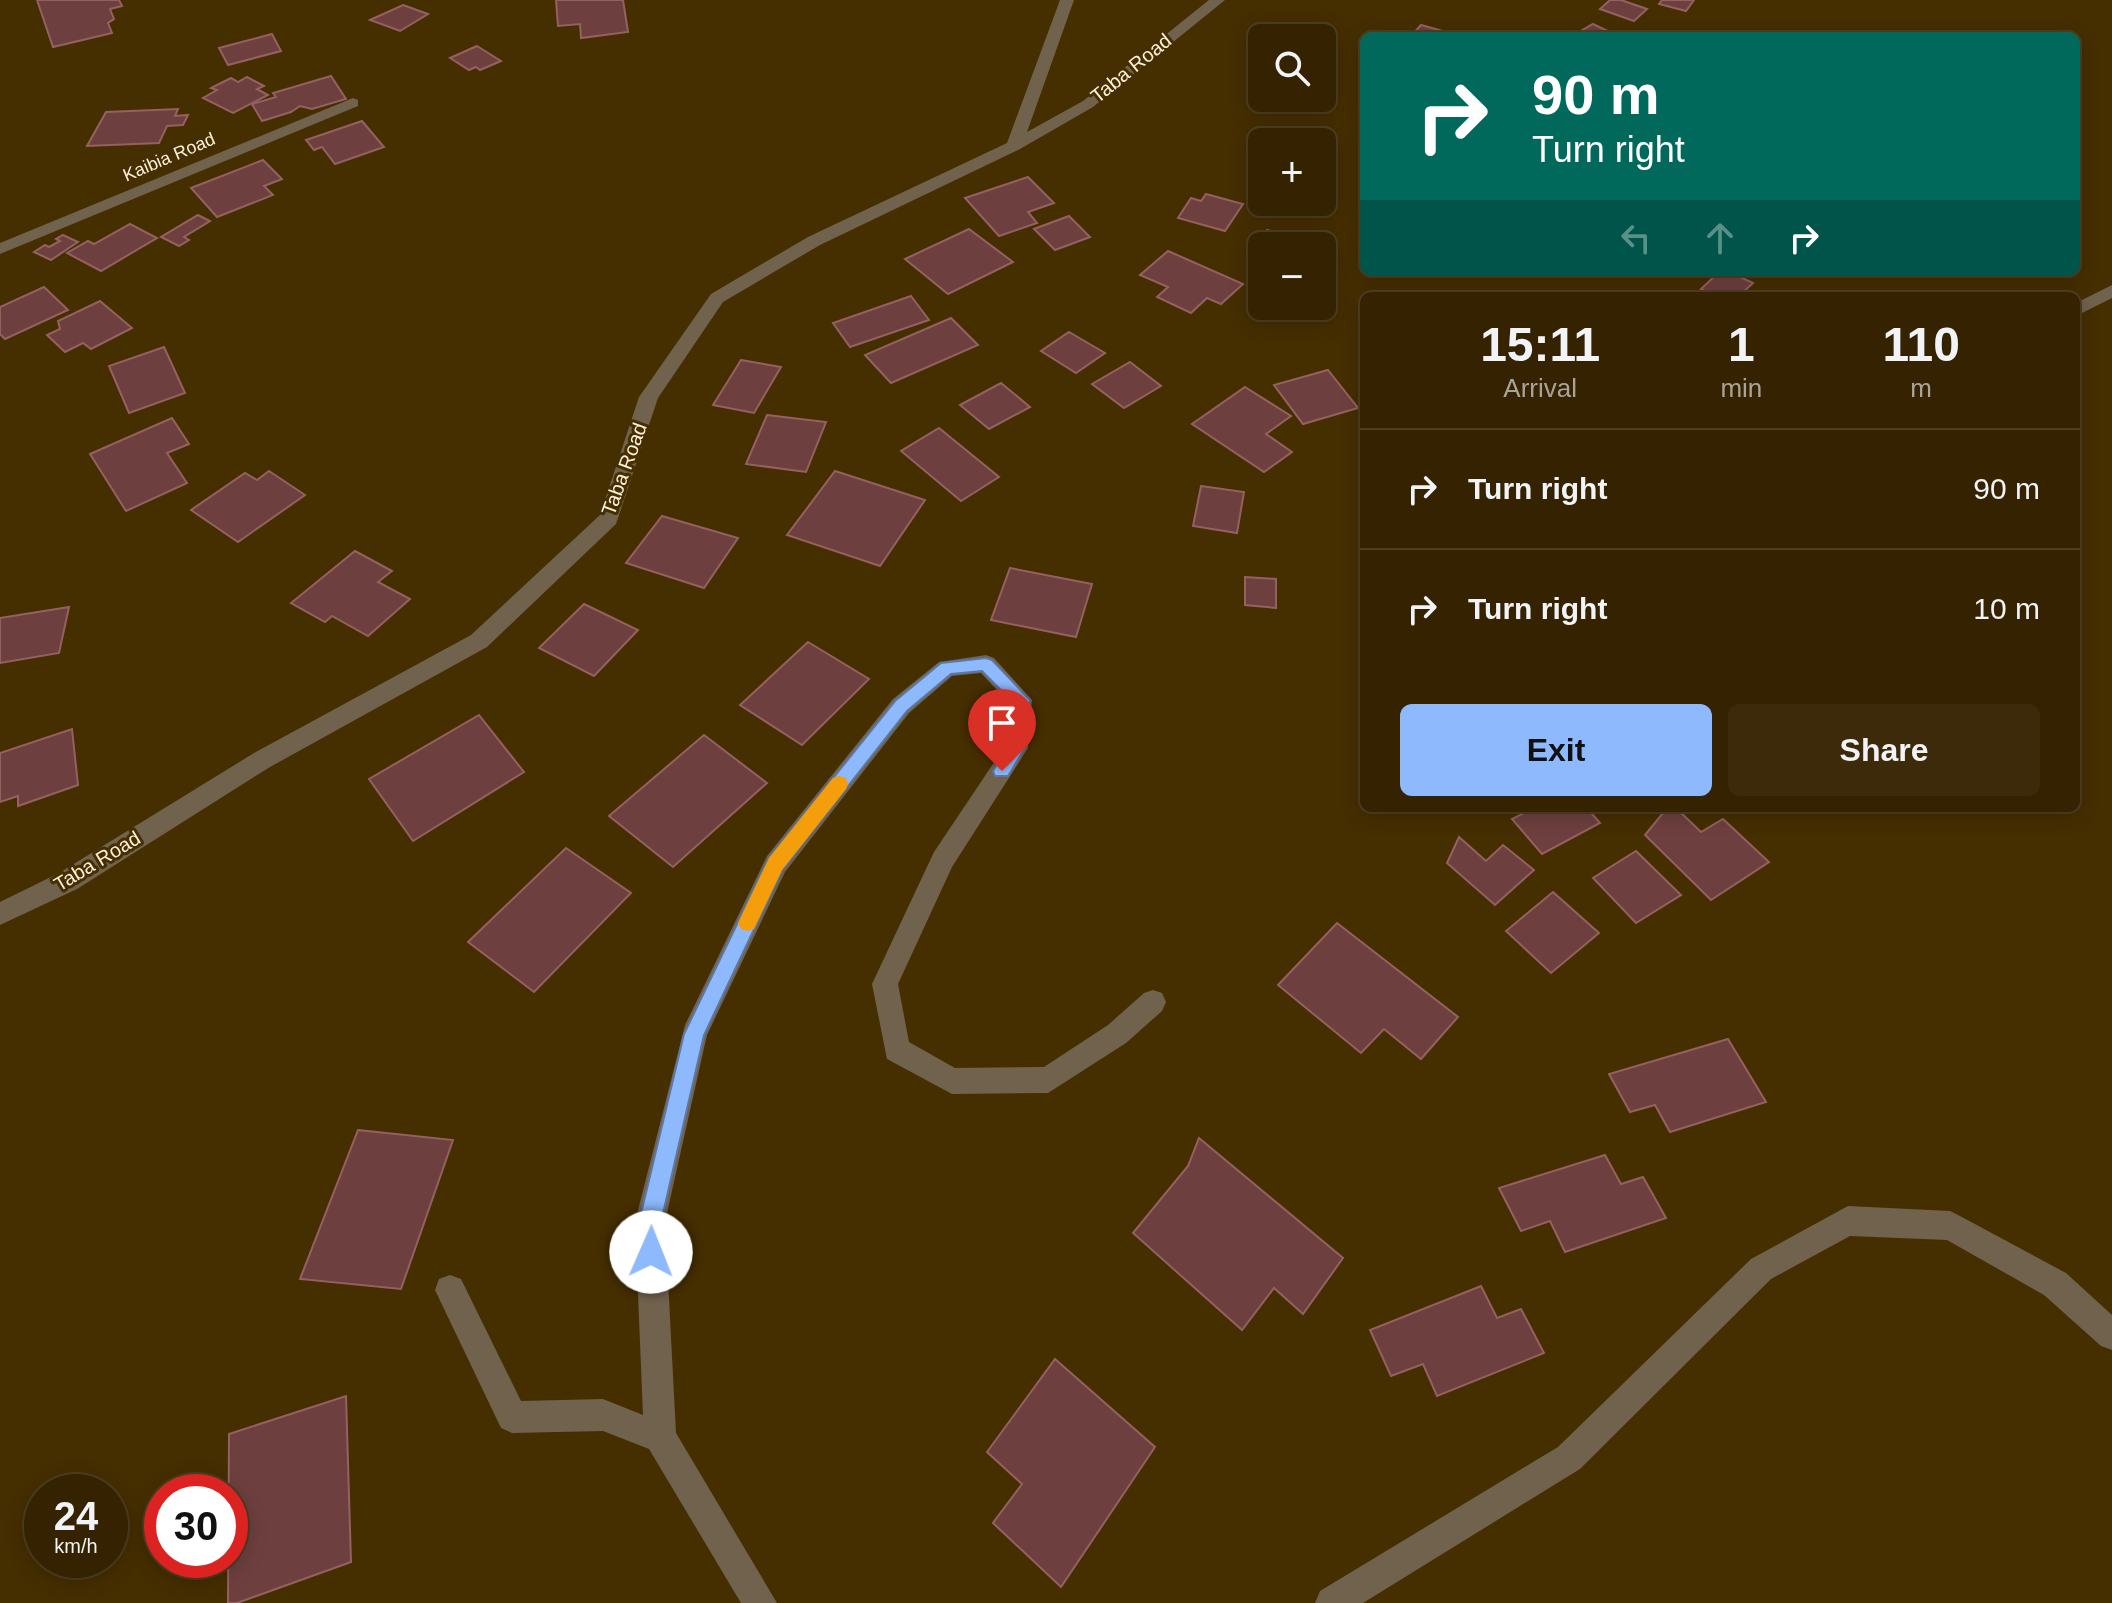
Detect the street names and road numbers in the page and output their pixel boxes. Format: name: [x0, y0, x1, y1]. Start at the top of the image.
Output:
street label: Taba Road: [1086, 29, 1176, 107]
street label: Kaibia Road: [120, 129, 218, 185]
street label: Taba Road: [597, 420, 651, 518]
street label: Taba Road: [50, 827, 144, 895]

